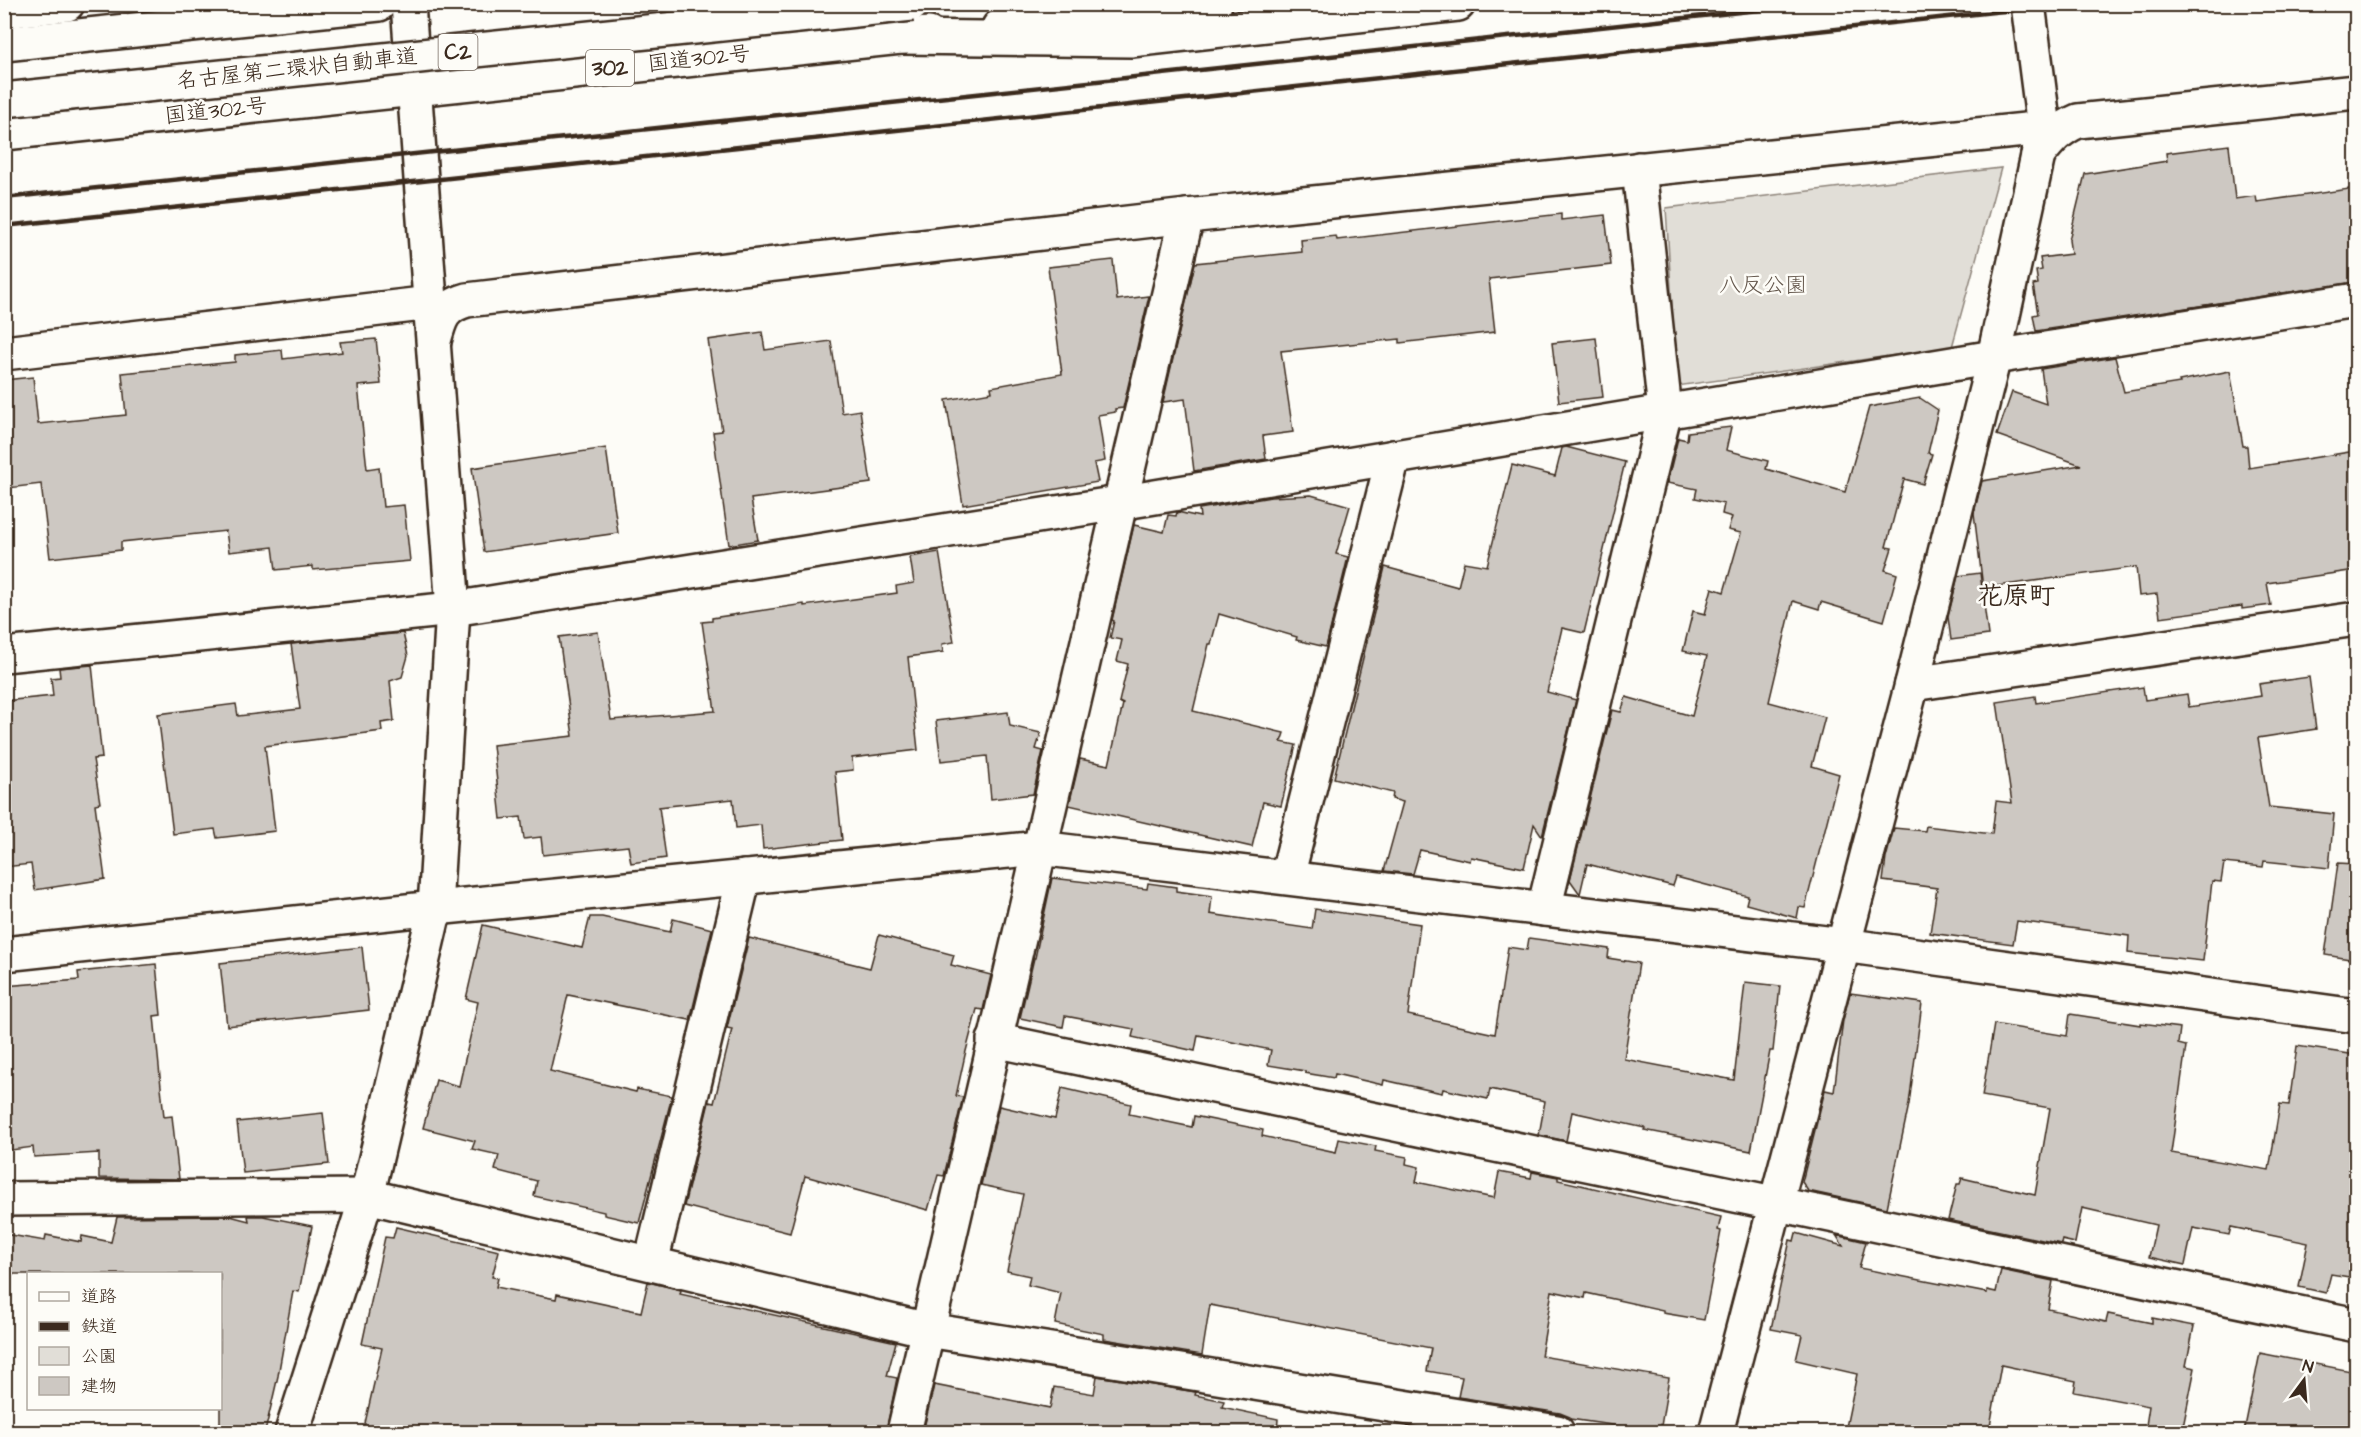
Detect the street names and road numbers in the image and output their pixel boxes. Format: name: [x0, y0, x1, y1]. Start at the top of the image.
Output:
road number: C2: [438, 34, 478, 70]
street label: 国道302号: [646, 38, 752, 80]
street label: 名古屋第二環状自動車道: [175, 41, 419, 97]
road number: 302: [586, 50, 634, 86]
street label: 国道302号: [163, 90, 269, 132]

